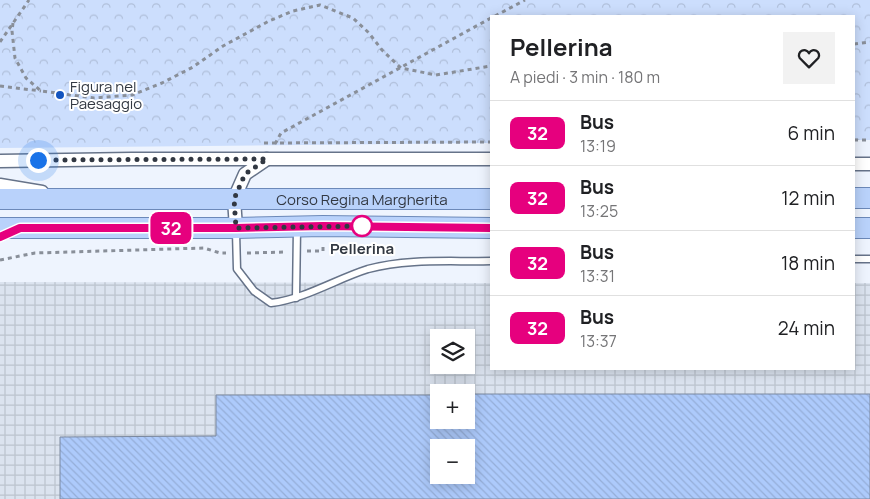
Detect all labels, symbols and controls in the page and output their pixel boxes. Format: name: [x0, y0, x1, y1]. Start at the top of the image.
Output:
text: Pellerina: [510, 30, 613, 63]
button: heart: [783, 32, 835, 84]
text: A piedi · 3 min · 180 m: [510, 66, 660, 88]
place label: Figura nel Paesaggio: [70, 76, 142, 114]
marker: Figura nel Paesaggio: [54, 89, 66, 101]
text: Bus: [580, 109, 614, 135]
text: 6 min: [788, 120, 835, 146]
text: 32: [527, 121, 548, 145]
text: 13:19: [580, 135, 616, 157]
your location: [26, 148, 51, 173]
text: Bus: [580, 174, 614, 200]
text: 12 min: [781, 185, 835, 211]
text: 32: [527, 186, 548, 210]
street label: Corso Regina Margherita: [276, 189, 448, 210]
text: 13:25: [580, 200, 618, 222]
line badge: 32: [148, 212, 194, 244]
marker: Pellerina: [351, 215, 373, 237]
text: 32: [160, 216, 182, 240]
place label: Pellerina: [330, 238, 394, 259]
text: Bus: [580, 239, 614, 265]
text: 18 min: [781, 250, 835, 276]
text: 32: [527, 251, 548, 275]
text: 13:31: [580, 265, 615, 287]
text: Bus: [580, 304, 614, 330]
text: 24 min: [778, 315, 835, 341]
text: 32: [527, 316, 548, 340]
map controls: [430, 329, 475, 484]
button: layers: [430, 329, 475, 374]
text: 13:37: [580, 330, 617, 352]
button: +: [430, 384, 475, 429]
button: −: [430, 439, 475, 484]

